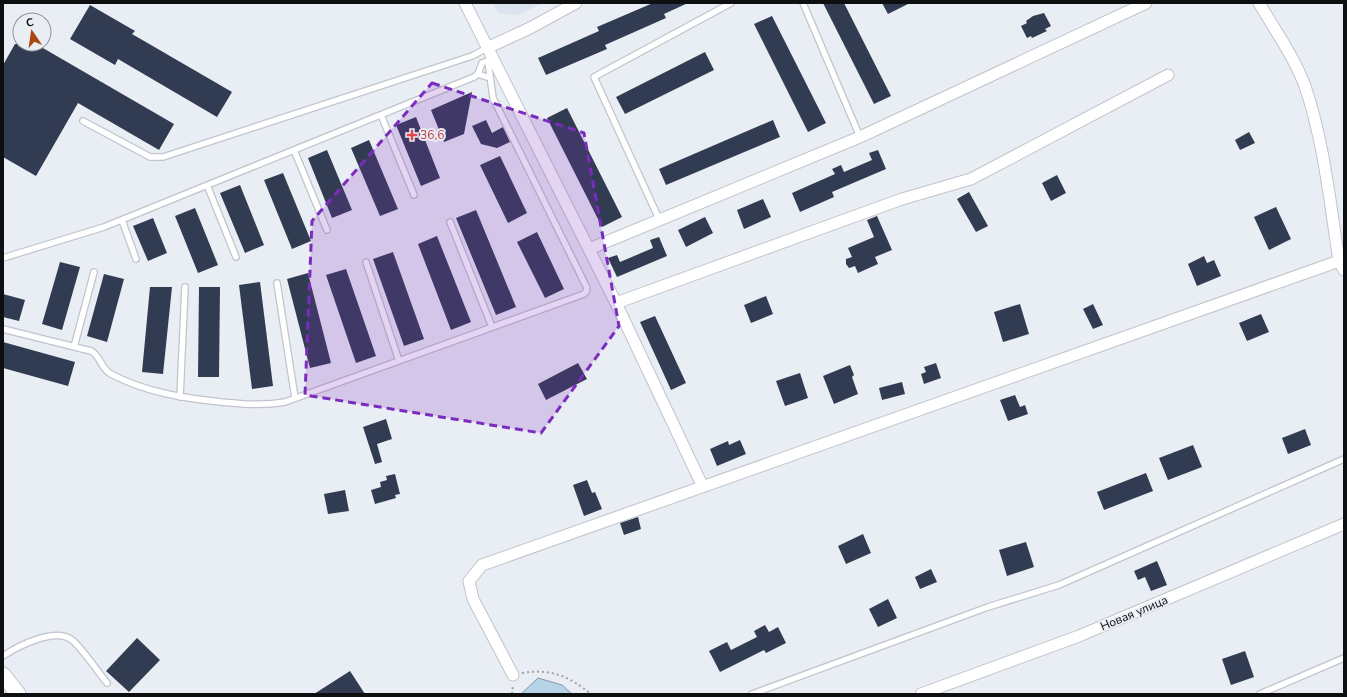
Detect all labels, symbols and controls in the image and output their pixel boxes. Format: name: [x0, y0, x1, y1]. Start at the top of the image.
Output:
north arrow: [12, 12, 52, 52]
text: С: [25, 14, 36, 31]
place label: 36,6: [420, 127, 444, 143]
marker: 36,6: [407, 130, 417, 140]
street label: Новая улица: [1098, 592, 1170, 634]

